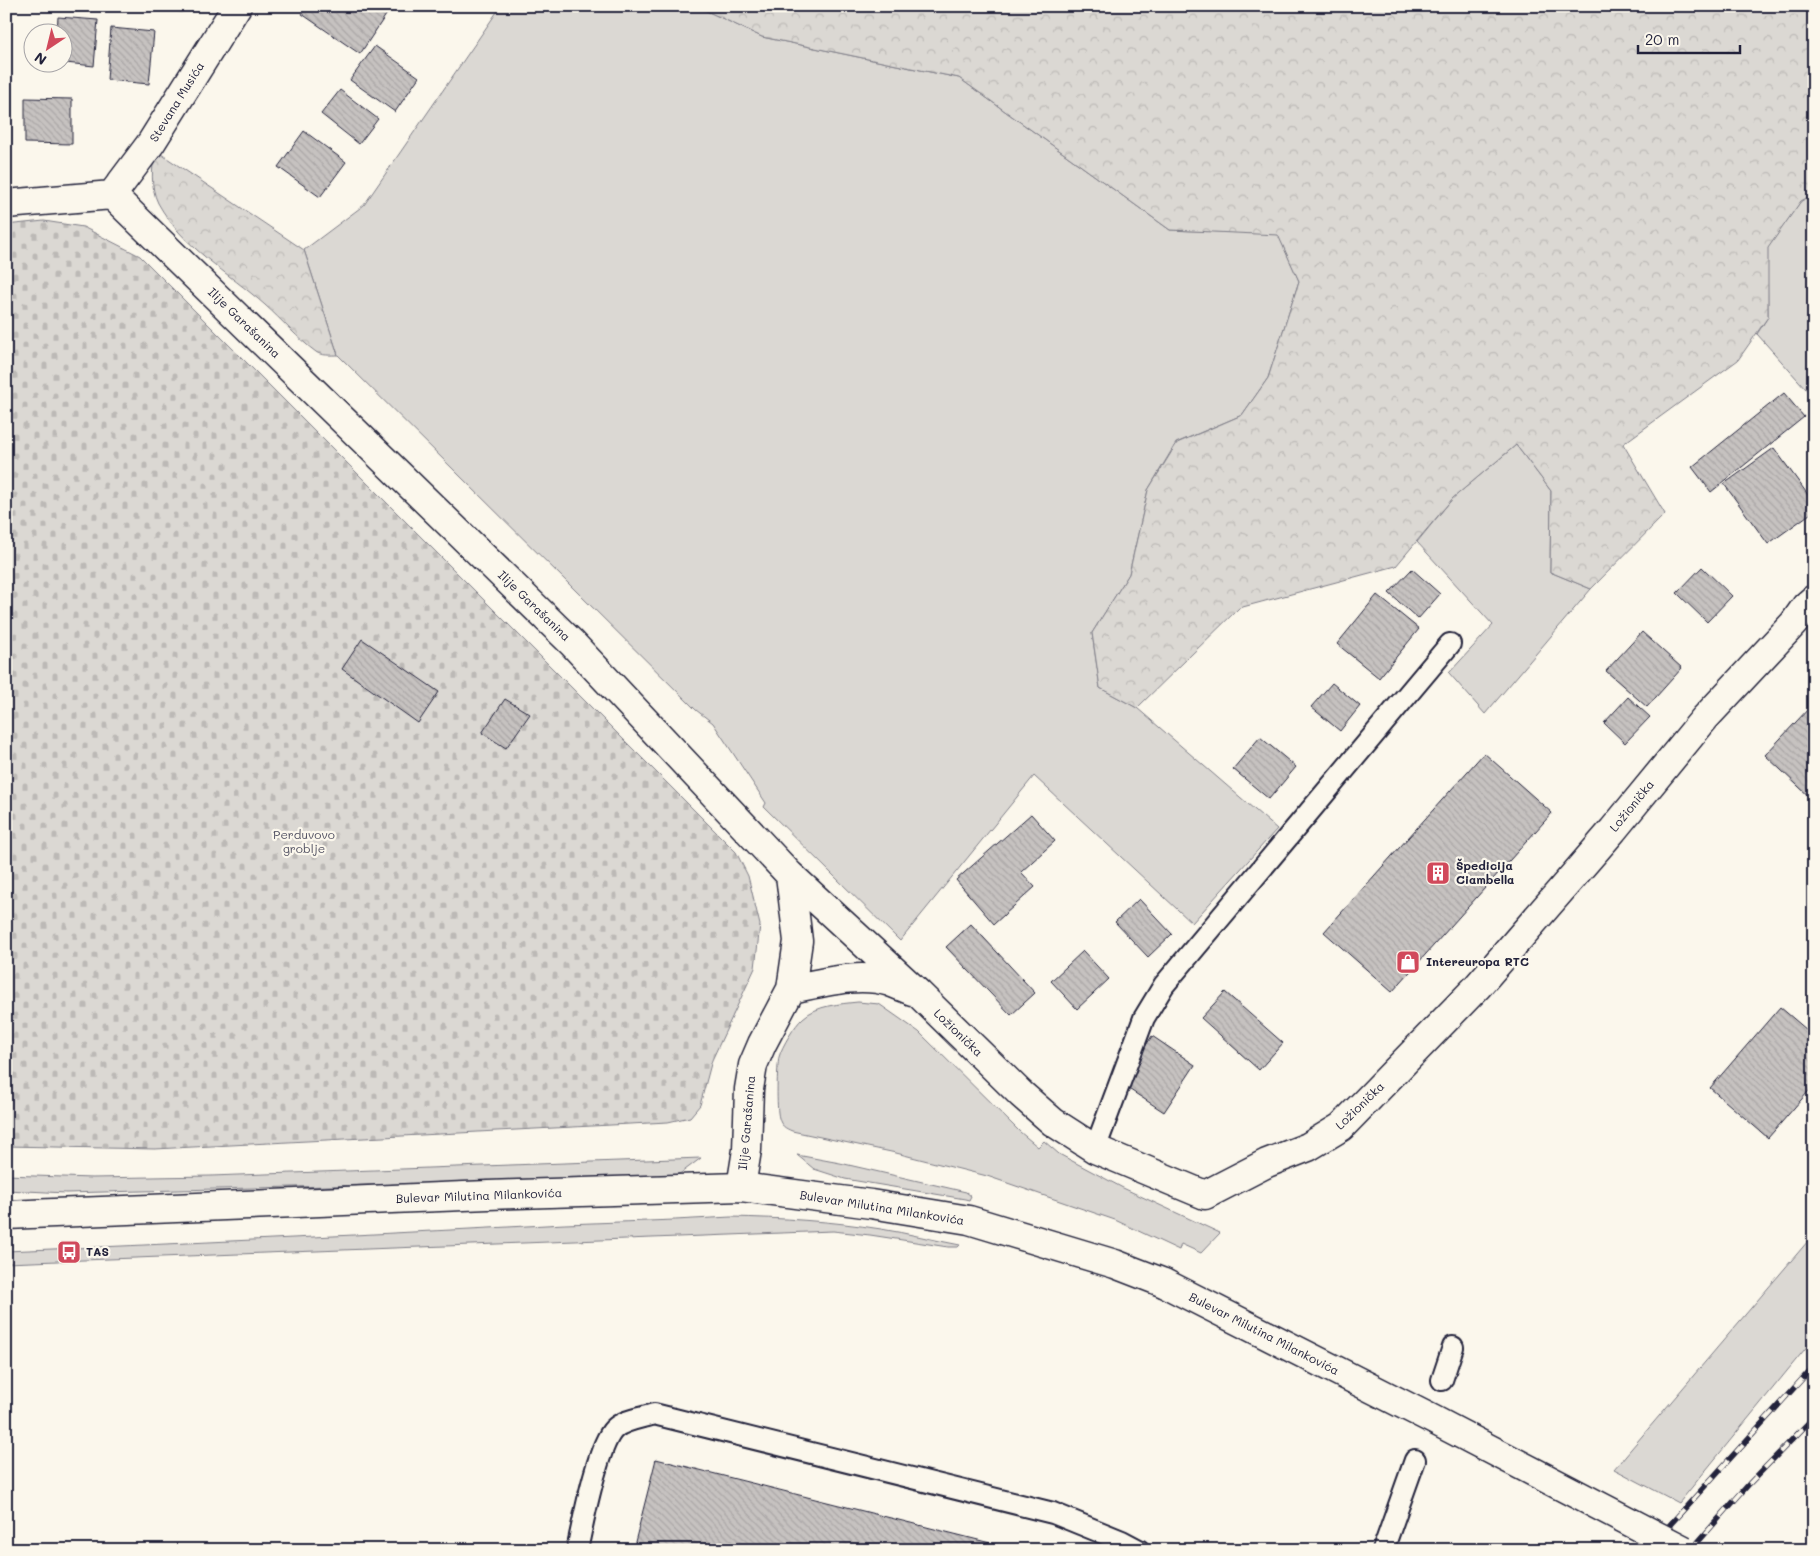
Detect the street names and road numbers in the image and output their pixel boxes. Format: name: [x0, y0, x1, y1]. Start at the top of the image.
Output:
street label: Stevana Musića: [145, 58, 207, 144]
street label: Ilije Garašanina: [205, 284, 284, 361]
street label: Ilije Garašanina: [495, 567, 574, 644]
street label: Ložionička: [1605, 776, 1657, 835]
street label: Ložionička: [931, 1005, 987, 1060]
street label: Ilije Garašanina: [734, 1075, 758, 1171]
street label: Ložionička: [1331, 1078, 1387, 1133]
street label: Bulevar Milutina Milankovića: [396, 1184, 562, 1206]
street label: Bulevar Milutina Milankovića: [799, 1186, 966, 1228]
street label: Bulevar Milutina Milankovića: [1187, 1288, 1342, 1378]

